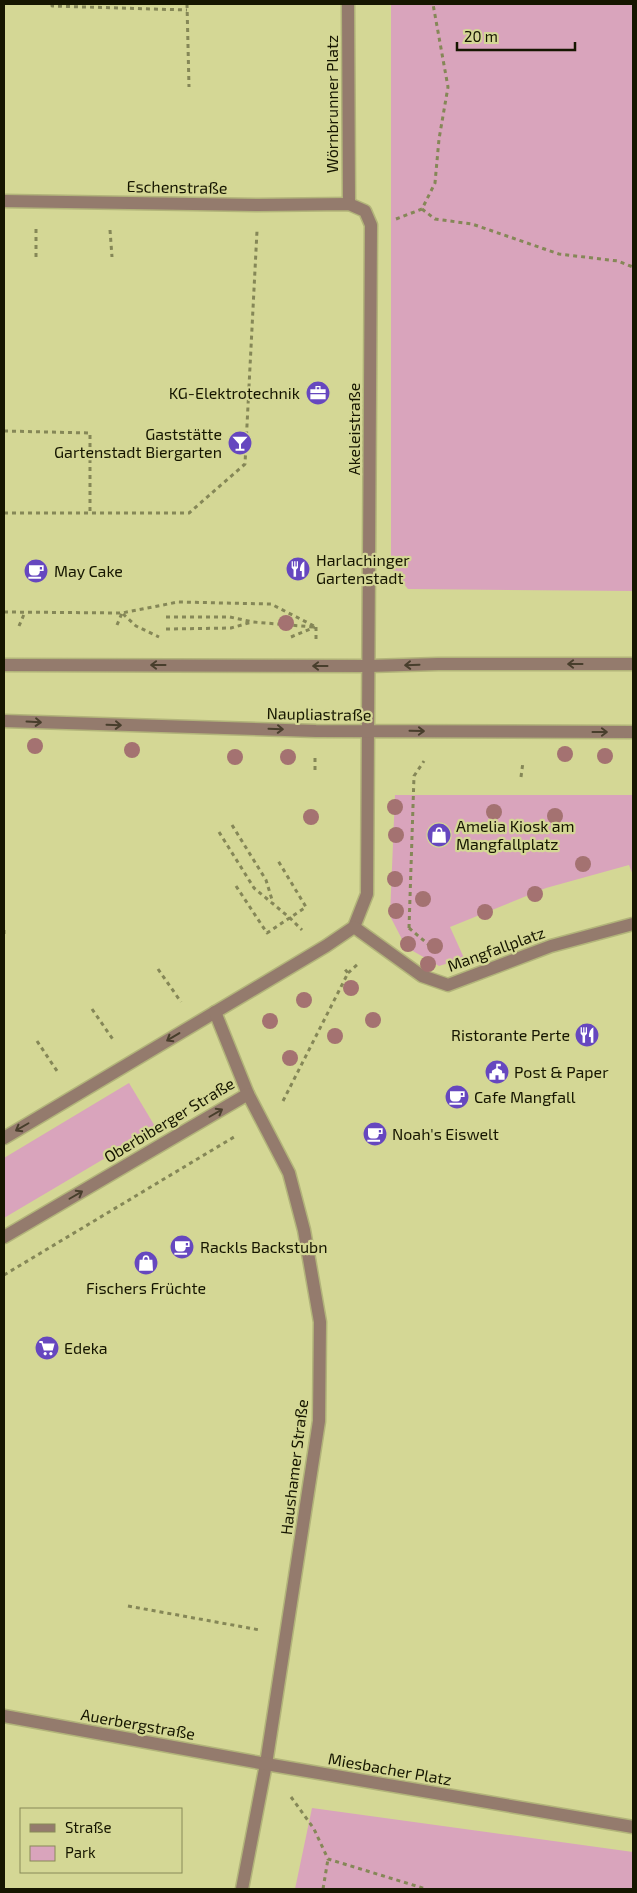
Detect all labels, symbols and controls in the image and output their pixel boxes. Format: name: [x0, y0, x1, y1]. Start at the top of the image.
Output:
scale bar: [457, 20, 574, 52]
text: 20 m: [464, 27, 498, 45]
street label: Wörnbrunner Platz: [322, 35, 341, 173]
street label: Eschenstraße: [126, 176, 228, 197]
office icon: KG-Elektrotechnik: [305, 380, 331, 406]
place label: KG-Elektrotechnik: [169, 383, 300, 402]
street label: Akeleistraße: [344, 383, 363, 475]
place label: Gaststätte Gartenstadt Biergarten: [54, 424, 222, 461]
bar icon: Gaststätte Gartenstadt Biergarten: [227, 430, 253, 456]
place label: Harlachinger Gartenstadt: [316, 550, 410, 587]
restaurant icon: Harlachinger Gartenstadt: [285, 556, 311, 582]
cafe icon: May Cake: [23, 558, 49, 584]
place label: May Cake: [54, 561, 123, 580]
one-way arrow: [567, 659, 583, 669]
one-way arrow: [150, 660, 166, 670]
one-way arrow: [404, 660, 420, 670]
one-way arrow: [312, 661, 328, 671]
street label: Naupliastraße: [266, 703, 372, 724]
one-way arrow: [26, 717, 42, 727]
one-way arrow: [105, 720, 121, 730]
one-way arrow: [268, 725, 284, 734]
one-way arrow: [408, 726, 425, 736]
one-way arrow: [592, 727, 608, 737]
place label: Amelia Kiosk am Mangfallplatz: [456, 816, 575, 853]
shop icon: Amelia Kiosk am Mangfallplatz: [426, 822, 452, 848]
street label: Mangfallplatz: [444, 922, 547, 975]
restaurant icon: Ristorante Perte: [574, 1022, 600, 1048]
place label: Ristorante Perte: [451, 1025, 570, 1044]
one-way arrow: [166, 1033, 181, 1043]
public building icon: Post & Paper: [484, 1059, 510, 1085]
place label: Post & Paper: [514, 1062, 609, 1081]
street label: Oberbiberger Straße: [100, 1073, 237, 1166]
cafe icon: Cafe Mangfall: [444, 1084, 470, 1110]
place label: Cafe Mangfall: [474, 1087, 576, 1106]
one-way arrow: [208, 1107, 223, 1117]
cafe icon: Noah's Eiswelt: [362, 1121, 388, 1147]
one-way arrow: [15, 1122, 30, 1132]
place label: Noah's Eiswelt: [392, 1124, 499, 1143]
one-way arrow: [68, 1190, 83, 1200]
cafe icon: Rackls Backstubn: [169, 1234, 195, 1260]
place label: Rackls Backstubn: [200, 1237, 328, 1256]
shop icon: Fischers Früchte: [133, 1250, 159, 1276]
place label: Fischers Früchte: [86, 1278, 206, 1297]
supermarket icon: Edeka: [34, 1335, 60, 1361]
place label: Edeka: [64, 1338, 108, 1357]
street label: Haushamer Straße: [276, 1398, 311, 1536]
street label: Auerbergstraße: [79, 1704, 197, 1743]
street label: Miesbacher Platz: [327, 1748, 453, 1789]
legend: [20, 1808, 182, 1873]
text: Straße: [65, 1818, 111, 1836]
text: Park: [65, 1843, 96, 1861]

